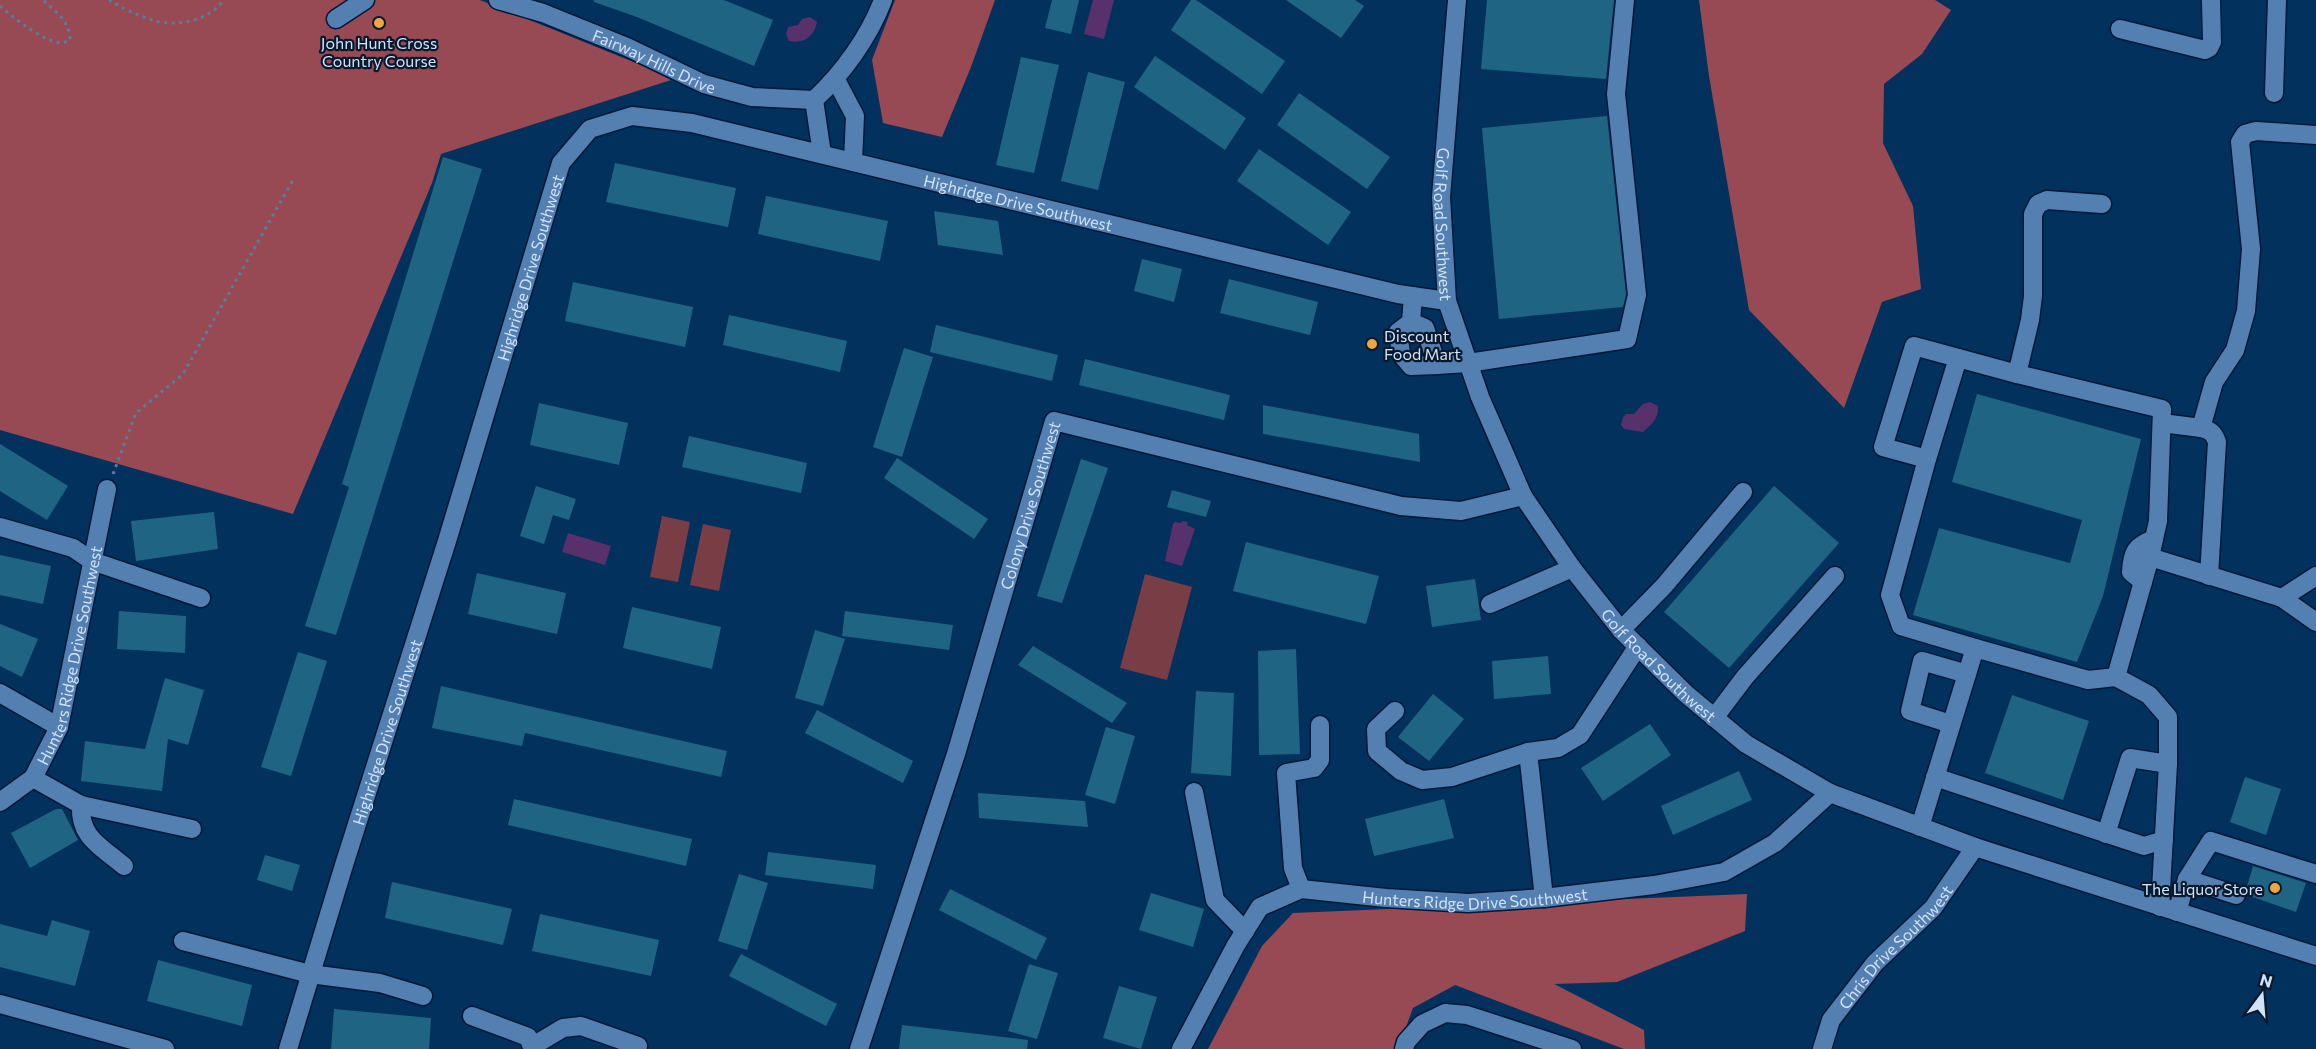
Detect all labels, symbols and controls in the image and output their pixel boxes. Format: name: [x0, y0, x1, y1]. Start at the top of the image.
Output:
marker: John Hunt Cross Country Course: [372, 16, 386, 30]
street label: Fairway Hills Drive: [590, 25, 718, 96]
place label: John Hunt Cross Country Course: [321, 33, 437, 70]
street label: Golf Road Southwest: [1431, 147, 1457, 302]
street label: Highridge Drive Southwest: [922, 170, 1115, 234]
street label: Highridge Drive Southwest: [492, 172, 567, 363]
place label: Discount Food Mart: [1384, 326, 1461, 363]
marker: Discount Food Mart: [1365, 337, 1379, 351]
street label: Colony Drive Southwest: [995, 418, 1063, 592]
street label: Hunters Ridge Drive Southwest: [32, 544, 105, 768]
street label: Golf Road Southwest: [1598, 604, 1721, 725]
street label: Highridge Drive Southwest: [348, 636, 425, 827]
place label: The Liquor Store: [2142, 879, 2263, 898]
street label: Chris Drive Southwest: [1834, 881, 1956, 1012]
marker: The Liquor Store: [2268, 881, 2282, 895]
street label: Hunters Ridge Drive Southwest: [1361, 883, 1589, 912]
north arrow: [2232, 965, 2292, 1025]
text: N: [2258, 969, 2275, 991]

